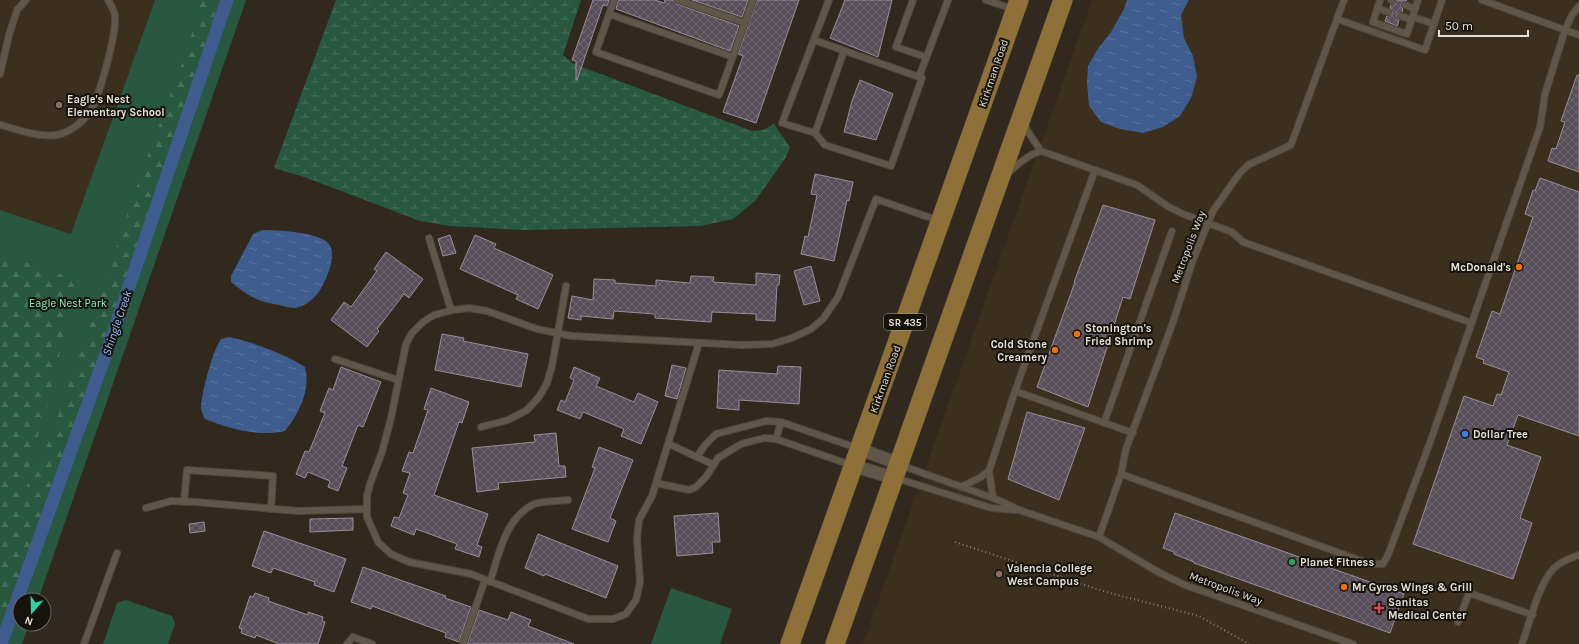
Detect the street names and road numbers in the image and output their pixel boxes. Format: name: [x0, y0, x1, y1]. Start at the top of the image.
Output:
street label: Kirkman Road: [976, 37, 1011, 109]
street label: Metropolis Way: [1169, 209, 1208, 285]
road number: SR 435: [884, 314, 926, 330]
street label: Kirkman Road: [867, 344, 904, 415]
street label: Metropolis Way: [1187, 569, 1264, 608]

